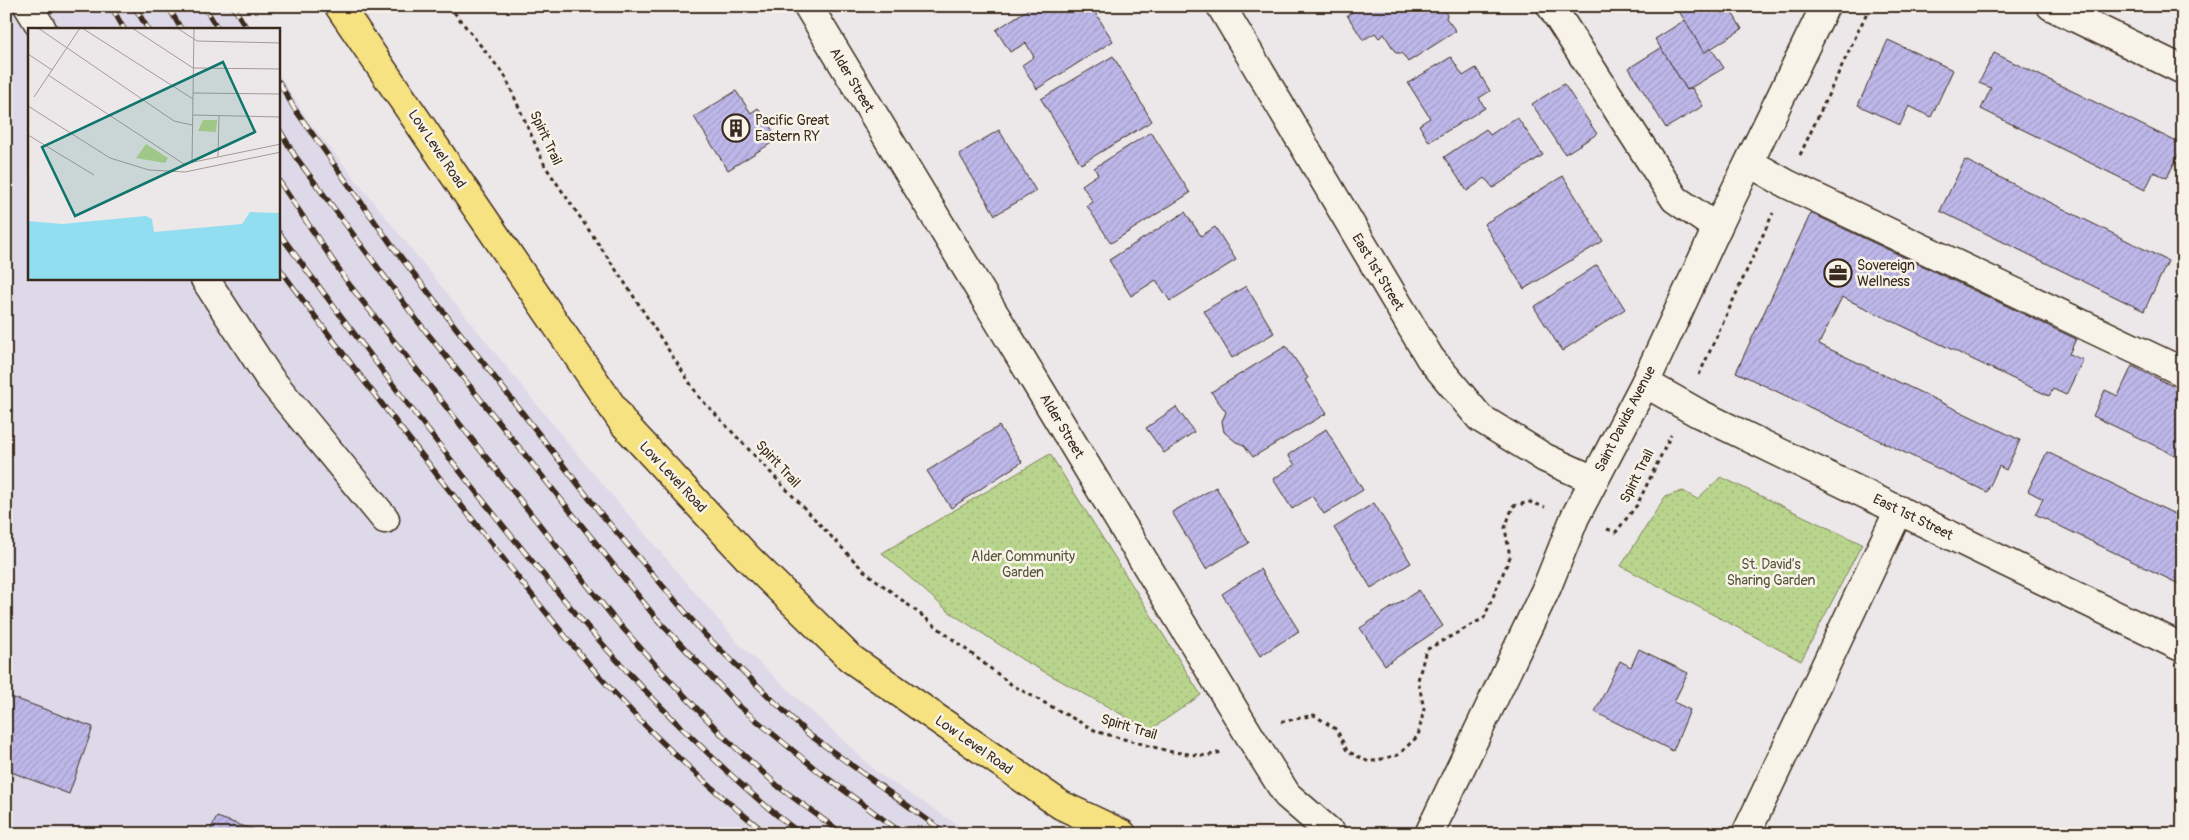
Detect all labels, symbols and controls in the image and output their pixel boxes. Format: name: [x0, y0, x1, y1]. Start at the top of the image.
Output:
inset map: [28, 28, 280, 280]
street label: Alder Street: [826, 45, 878, 116]
street label: Low Level Road: [404, 106, 470, 192]
street label: Spirit Trail: [526, 108, 566, 168]
place label: Pacific Great Eastern RY: [755, 112, 830, 145]
building icon: Pacific Great Eastern RY: [721, 113, 751, 143]
street label: East 1st Street: [1348, 230, 1408, 314]
place label: Sovereign Wellness: [1857, 257, 1915, 290]
office icon: Sovereign Wellness: [1823, 258, 1853, 288]
street label: Saint Davids Avenue: [1591, 363, 1659, 475]
street label: Alder Street: [1036, 391, 1088, 462]
street label: Spirit Trail: [752, 437, 804, 491]
street label: Low Level Road: [636, 438, 710, 516]
street label: Spirit Trail: [1616, 446, 1658, 506]
street label: East 1st Street: [1870, 490, 1956, 544]
park label: Alder Community Garden: [971, 548, 1075, 581]
park label: St. David’s Sharing Garden: [1727, 556, 1815, 589]
street label: Spirit Trail: [1099, 710, 1159, 744]
street label: Low Level Road: [932, 712, 1016, 778]

